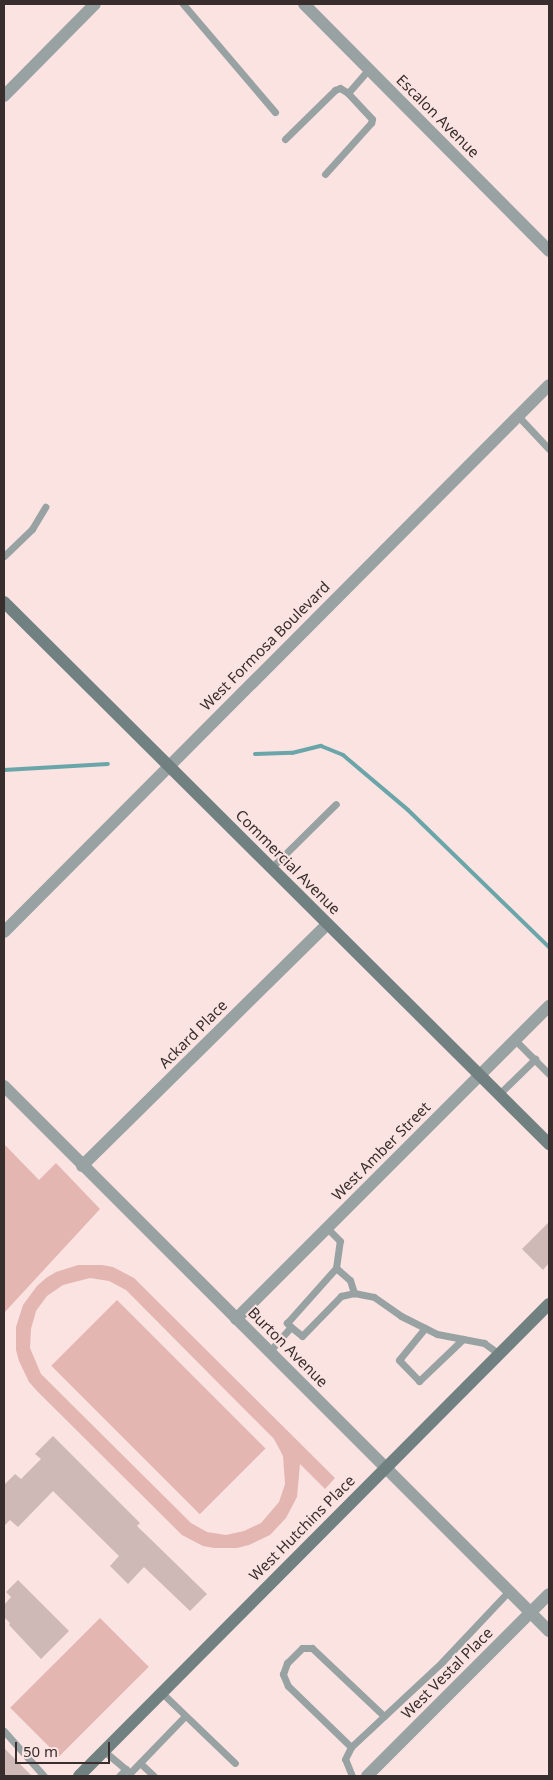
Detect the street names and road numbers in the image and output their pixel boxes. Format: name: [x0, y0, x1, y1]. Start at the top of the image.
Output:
street label: Escalon Avenue: [393, 71, 483, 161]
street label: West Formosa Boulevard: [197, 578, 333, 714]
street label: Commercial Avenue: [232, 806, 344, 918]
street label: Ackard Place: [155, 996, 231, 1072]
street label: West Amber Street: [328, 1098, 434, 1204]
street label: Burton Avenue: [244, 1303, 332, 1391]
street label: West Hutchins Place: [245, 1471, 359, 1585]
street label: West Vestal Place: [398, 1624, 496, 1722]

